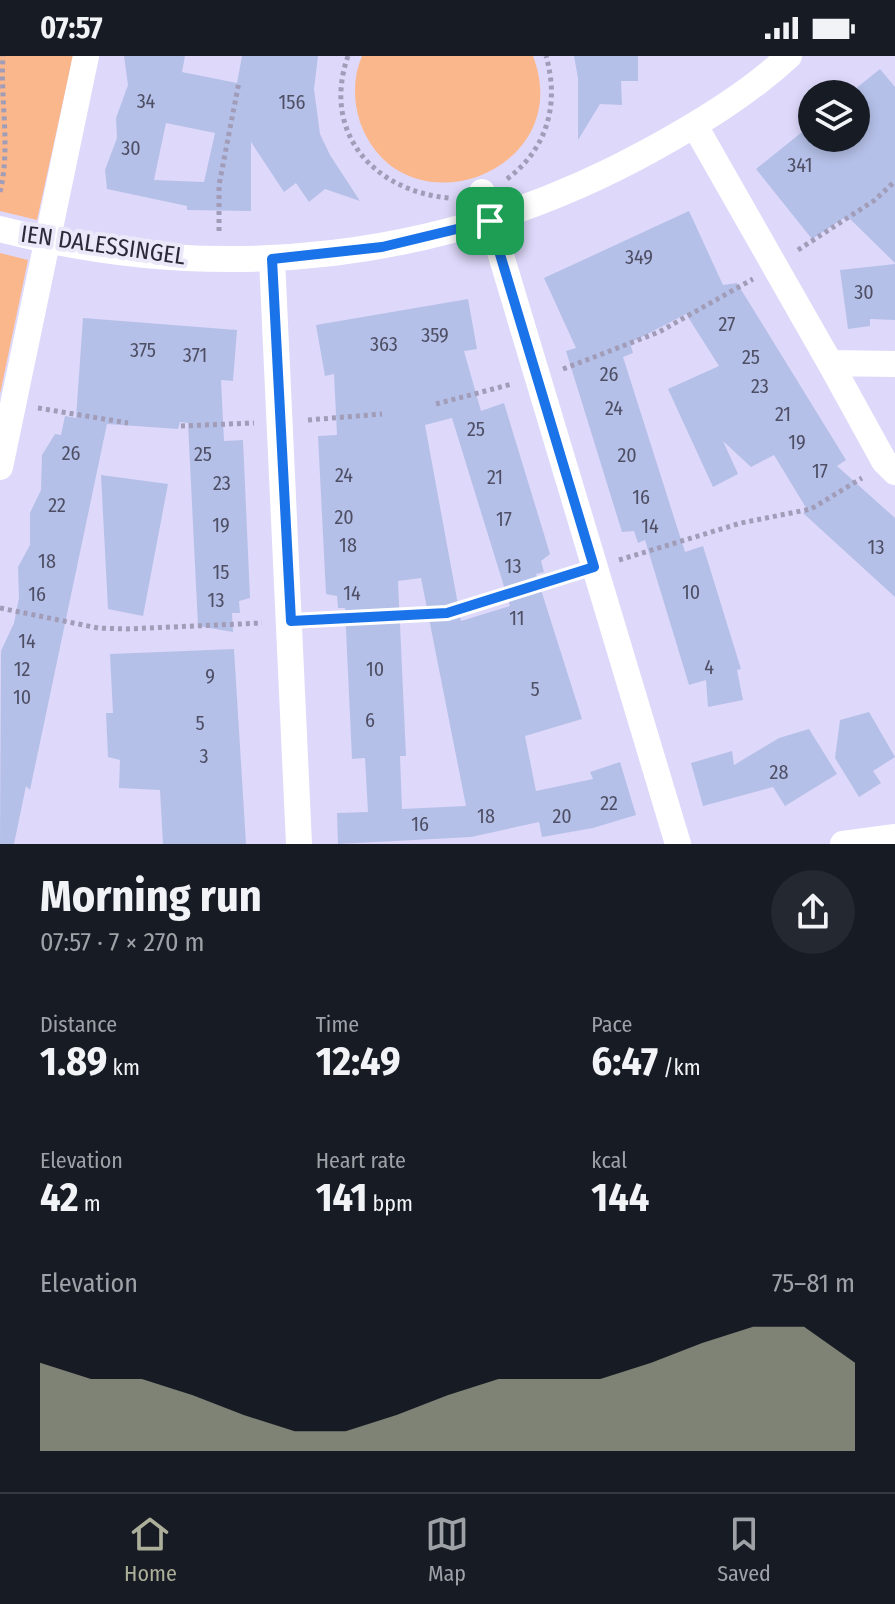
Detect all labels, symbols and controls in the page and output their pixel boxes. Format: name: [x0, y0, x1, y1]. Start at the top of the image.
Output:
text: 07:57: [40, 10, 103, 46]
map controls: [798, 80, 870, 152]
button: layers: [798, 80, 870, 152]
house number: 34: [137, 89, 156, 113]
house number: 156: [279, 90, 306, 114]
house number: 30: [121, 136, 141, 160]
house number: 341: [787, 153, 813, 177]
pin: [456, 187, 524, 255]
icon: arrive: [468, 199, 512, 243]
street label: IEN DALESSINGEL: [19, 220, 187, 270]
house number: 349: [625, 245, 653, 269]
house number: 30: [854, 280, 874, 304]
house number: 27: [719, 312, 735, 336]
house number: 359: [421, 323, 449, 347]
house number: 363: [370, 332, 398, 356]
house number: 375: [130, 338, 156, 362]
house number: 371: [183, 343, 207, 367]
house number: 25: [742, 345, 760, 369]
house number: 26: [600, 362, 618, 386]
house number: 23: [751, 374, 769, 398]
house number: 24: [605, 396, 623, 420]
house number: 21: [775, 402, 791, 426]
house number: 25: [467, 417, 485, 441]
house number: 19: [788, 430, 806, 454]
house number: 26: [62, 441, 80, 465]
house number: 25: [194, 442, 212, 466]
house number: 20: [617, 443, 637, 467]
house number: 17: [812, 459, 828, 483]
house number: 24: [335, 463, 353, 487]
house number: 21: [487, 465, 503, 489]
house number: 23: [213, 471, 231, 495]
house number: 16: [632, 485, 650, 509]
house number: 22: [48, 493, 66, 517]
house number: 20: [334, 505, 354, 529]
house number: 17: [496, 507, 512, 531]
house number: 19: [212, 513, 230, 537]
house number: 14: [641, 514, 659, 538]
house number: 18: [339, 533, 357, 557]
house number: 13: [868, 535, 884, 559]
house number: 18: [38, 549, 56, 573]
house number: 13: [505, 554, 521, 578]
house number: 15: [213, 560, 229, 584]
house number: 10: [682, 580, 700, 604]
house number: 14: [343, 581, 361, 605]
house number: 16: [28, 582, 46, 606]
house number: 13: [208, 588, 224, 612]
house number: 11: [509, 606, 525, 630]
house number: 14: [18, 629, 36, 653]
house number: 4: [704, 655, 714, 679]
house number: 12: [14, 657, 30, 681]
house number: 10: [366, 657, 384, 681]
house number: 9: [205, 664, 215, 688]
house number: 5: [530, 677, 540, 701]
house number: 10: [13, 685, 31, 709]
house number: 6: [365, 708, 375, 732]
house number: 5: [195, 711, 205, 735]
house number: 3: [199, 744, 209, 768]
house number: 28: [770, 760, 788, 784]
house number: 22: [600, 791, 618, 815]
house number: 18: [477, 804, 495, 828]
house number: 20: [552, 804, 572, 828]
house number: 16: [411, 812, 429, 836]
text: Morning run: [40, 870, 262, 923]
button: share: [771, 870, 855, 954]
text: 07:57 · 7 × 270 m: [40, 927, 205, 958]
text: Distance: [40, 1011, 117, 1038]
text: Time: [316, 1011, 359, 1038]
text: Pace: [591, 1011, 632, 1038]
text: 1.89: [40, 1038, 107, 1086]
text: 12:49: [316, 1038, 401, 1086]
text: 6:47: [591, 1038, 658, 1086]
text: km: [107, 1054, 140, 1081]
text: /km: [658, 1054, 701, 1081]
text: Elevation: [40, 1147, 123, 1174]
text: Heart rate: [316, 1147, 406, 1174]
text: kcal: [591, 1147, 627, 1174]
text: 42: [40, 1174, 79, 1222]
text: 141: [316, 1174, 367, 1222]
text: 144: [591, 1174, 649, 1222]
text: m: [79, 1190, 101, 1217]
text: bpm: [367, 1190, 413, 1217]
text: Elevation: [40, 1268, 138, 1299]
text: 75–81 m: [772, 1268, 855, 1299]
tab: Home: [124, 1512, 177, 1587]
tab: Map: [425, 1512, 469, 1587]
tab: Saved: [717, 1512, 771, 1587]

